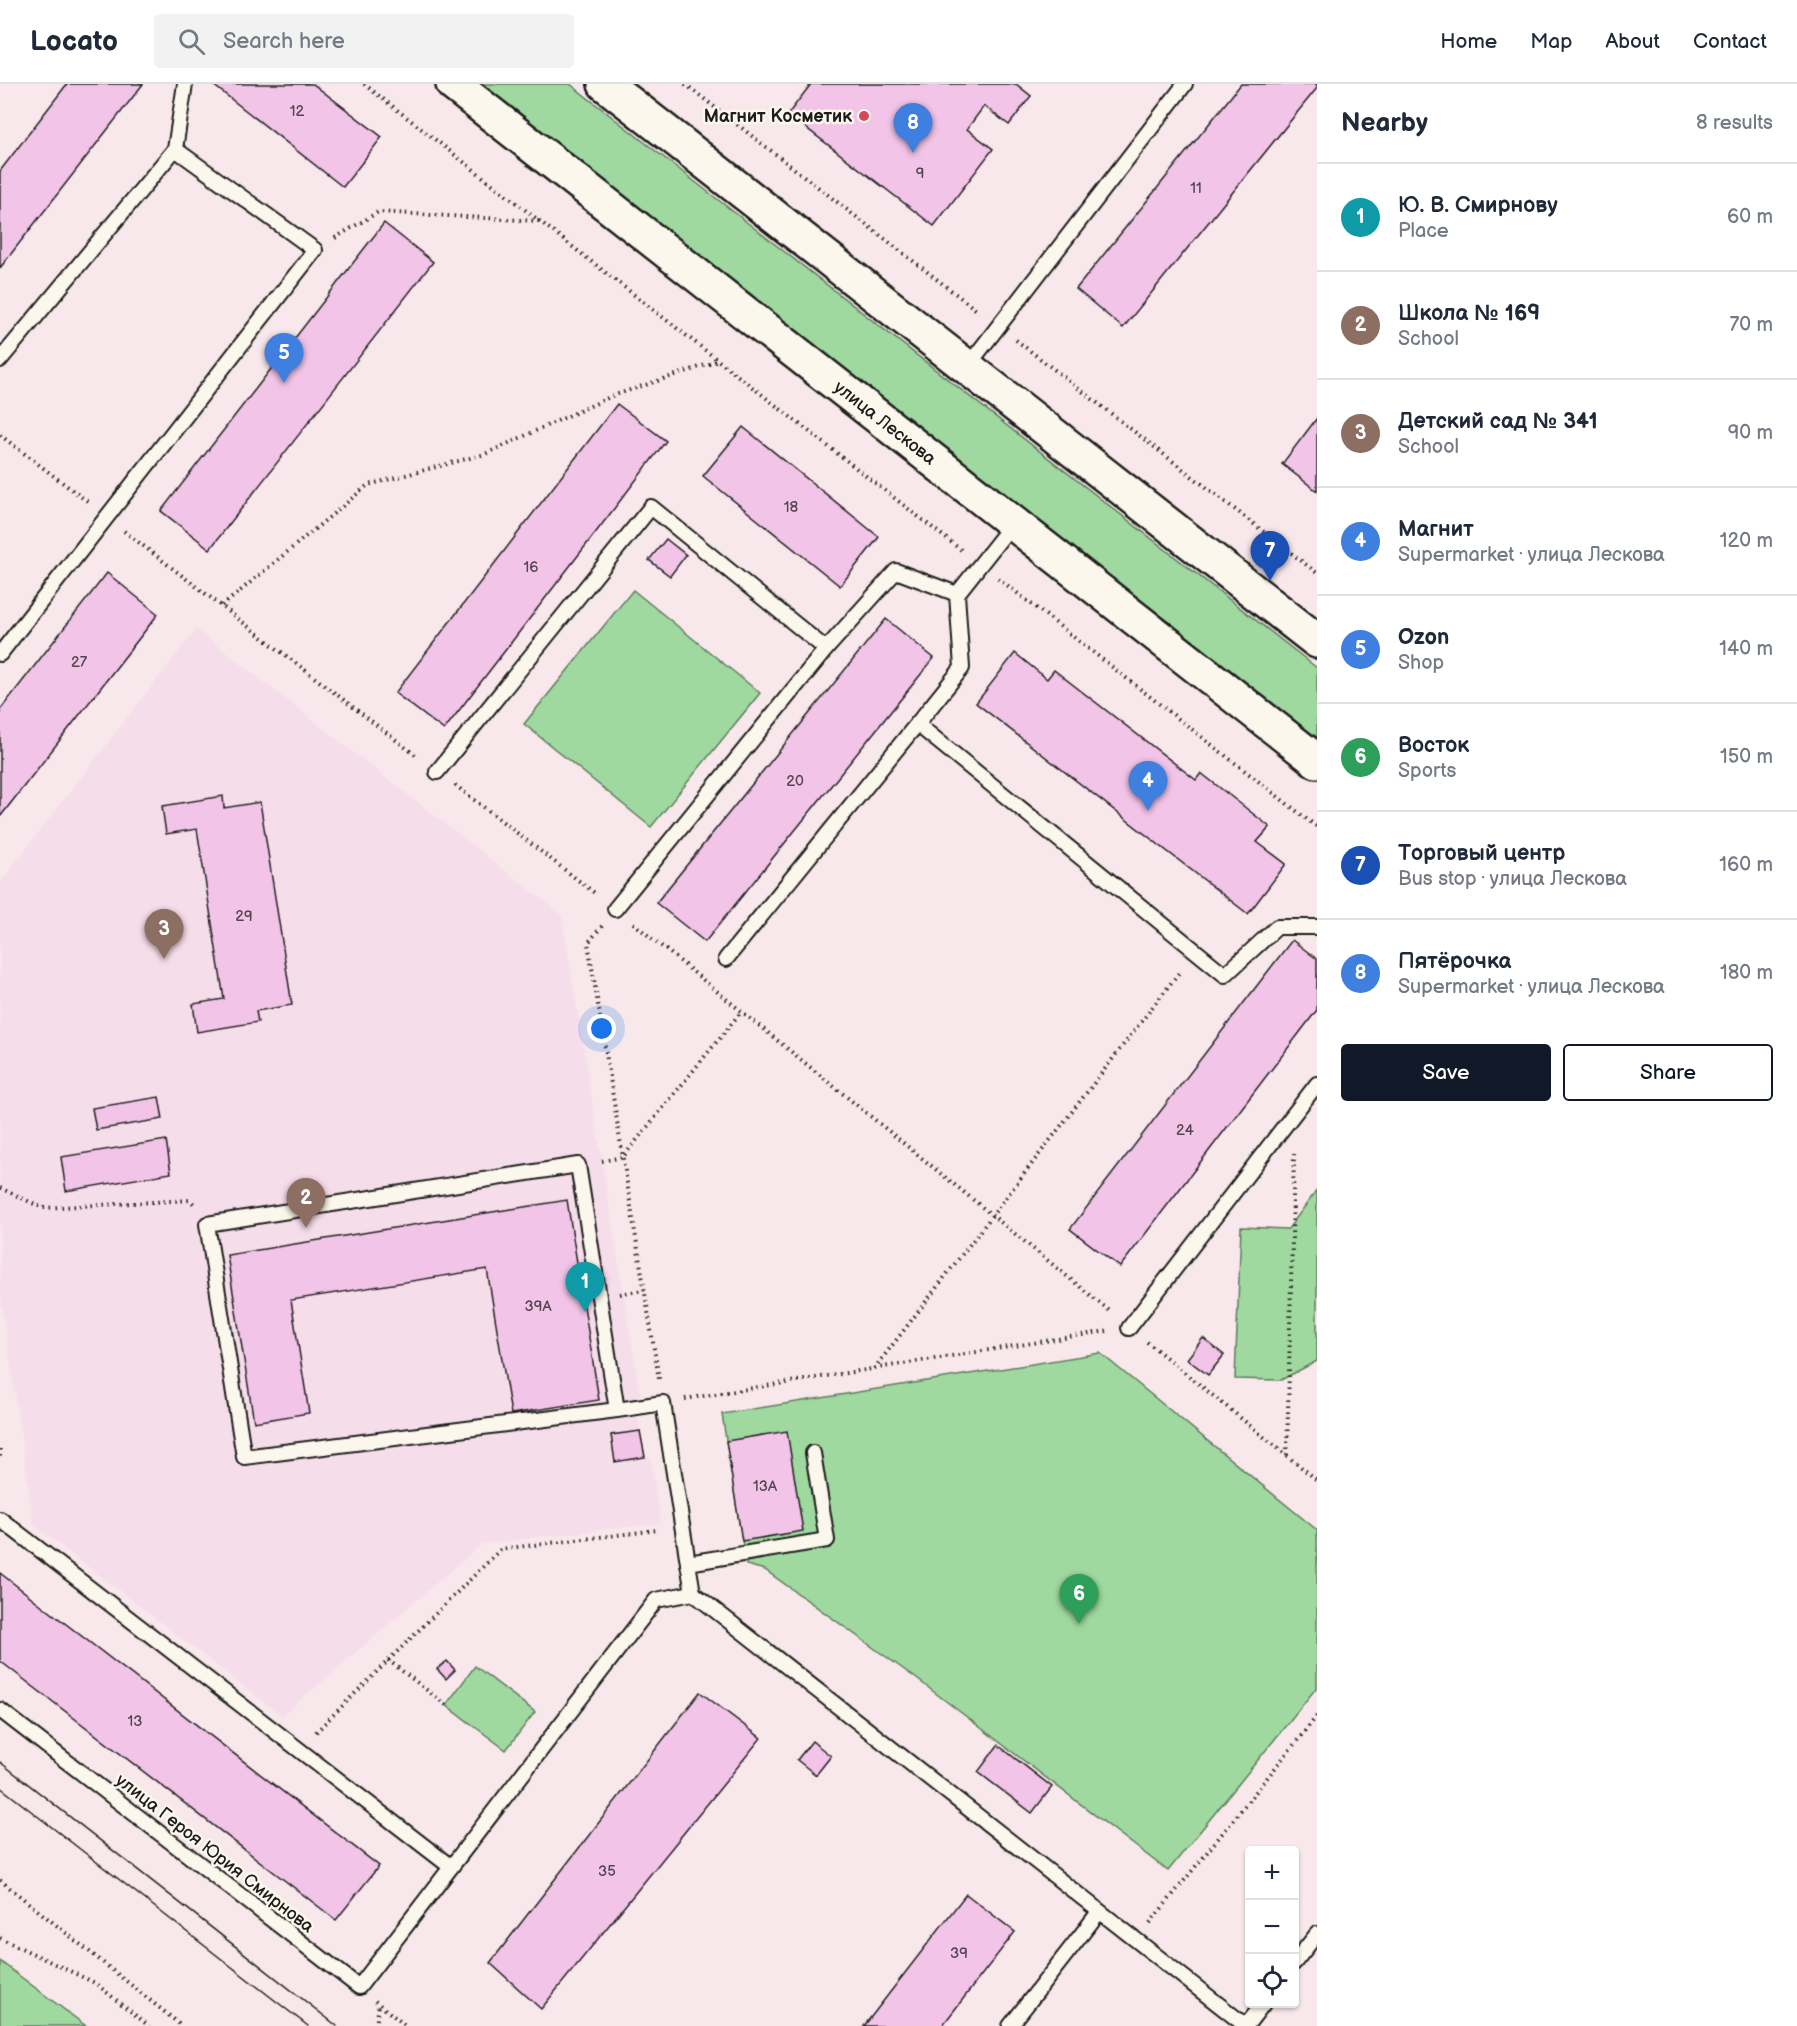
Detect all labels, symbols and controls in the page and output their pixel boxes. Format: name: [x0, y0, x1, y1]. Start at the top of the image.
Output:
search box: [154, 14, 574, 68]
text: Locato: [30, 25, 118, 58]
icon: search: [175, 25, 208, 58]
text: Search here: [223, 28, 345, 55]
text: Home: [1440, 29, 1497, 54]
text: Map: [1530, 29, 1572, 54]
text: About: [1605, 29, 1660, 54]
text: Contact: [1693, 29, 1767, 54]
house number: 12: [290, 102, 304, 121]
pin: 8: [894, 104, 932, 153]
place label: Магнит Косметик: [704, 106, 852, 127]
text: Nearby: [1341, 108, 1428, 139]
marker: Магнит Косметик: [857, 109, 871, 123]
text: 8 results: [1696, 111, 1773, 135]
house number: 9: [916, 164, 924, 183]
house number: 11: [1190, 179, 1202, 198]
text: Ю. В. Смирнову: [1398, 192, 1558, 219]
text: 1: [1356, 205, 1365, 229]
text: 60 m: [1727, 205, 1773, 229]
text: Place: [1398, 219, 1449, 243]
text: Школа № 169: [1398, 300, 1540, 327]
text: 2: [1355, 313, 1366, 337]
text: 70 m: [1729, 313, 1773, 337]
text: School: [1398, 327, 1459, 351]
pin: 5: [264, 334, 304, 383]
street label: улица Лескова: [830, 377, 940, 470]
text: Детский сад № 341: [1398, 408, 1598, 435]
text: 3: [1355, 421, 1366, 445]
text: 90 m: [1728, 421, 1773, 445]
text: School: [1398, 435, 1459, 459]
house number: 18: [784, 498, 799, 517]
text: Магнит: [1398, 516, 1474, 543]
text: 4: [1355, 529, 1366, 553]
text: 120 m: [1720, 529, 1773, 553]
pin: 7: [1250, 532, 1290, 581]
text: Supermarket · улица Лескова: [1398, 543, 1665, 567]
house number: 16: [524, 558, 538, 577]
text: Ozon: [1398, 624, 1449, 651]
text: 5: [1355, 637, 1366, 661]
text: 140 m: [1719, 637, 1773, 661]
text: Shop: [1398, 651, 1444, 675]
house number: 27: [71, 653, 88, 672]
text: Восток: [1398, 732, 1469, 759]
text: 6: [1354, 745, 1367, 769]
text: 150 m: [1720, 745, 1773, 769]
text: Sports: [1398, 759, 1456, 783]
pin: 4: [1128, 762, 1168, 811]
house number: 20: [786, 772, 804, 791]
text: Торговый центр: [1398, 840, 1565, 867]
text: 7: [1355, 853, 1366, 877]
text: 160 m: [1719, 853, 1773, 877]
text: Bus stop · улица Лескова: [1398, 867, 1627, 891]
house number: 29: [235, 907, 253, 926]
pin: 3: [144, 910, 184, 959]
text: Пятёрочка: [1398, 948, 1511, 975]
text: 8: [1354, 961, 1367, 985]
text: 180 m: [1720, 961, 1773, 985]
text: Supermarket · улица Лескова: [1398, 975, 1665, 999]
your location: [587, 1014, 616, 1043]
button: Save: [1341, 1044, 1551, 1101]
button: Share: [1563, 1044, 1773, 1101]
house number: 24: [1176, 1121, 1194, 1140]
pin: 2: [286, 1178, 326, 1228]
pin: 1: [566, 1262, 604, 1312]
house number: 39А: [525, 1297, 552, 1316]
house number: 13А: [753, 1477, 778, 1496]
pin: 6: [1060, 1574, 1098, 1624]
house number: 13: [127, 1712, 143, 1731]
street label: улица Героя Юрия Смирнова: [111, 1770, 318, 1937]
map controls: [1245, 1846, 1299, 2008]
button: +: [1245, 1846, 1299, 1900]
house number: 35: [598, 1862, 616, 1881]
button: −: [1245, 1900, 1299, 1954]
house number: 39: [950, 1944, 968, 1963]
button: locate: [1245, 1954, 1299, 2008]

